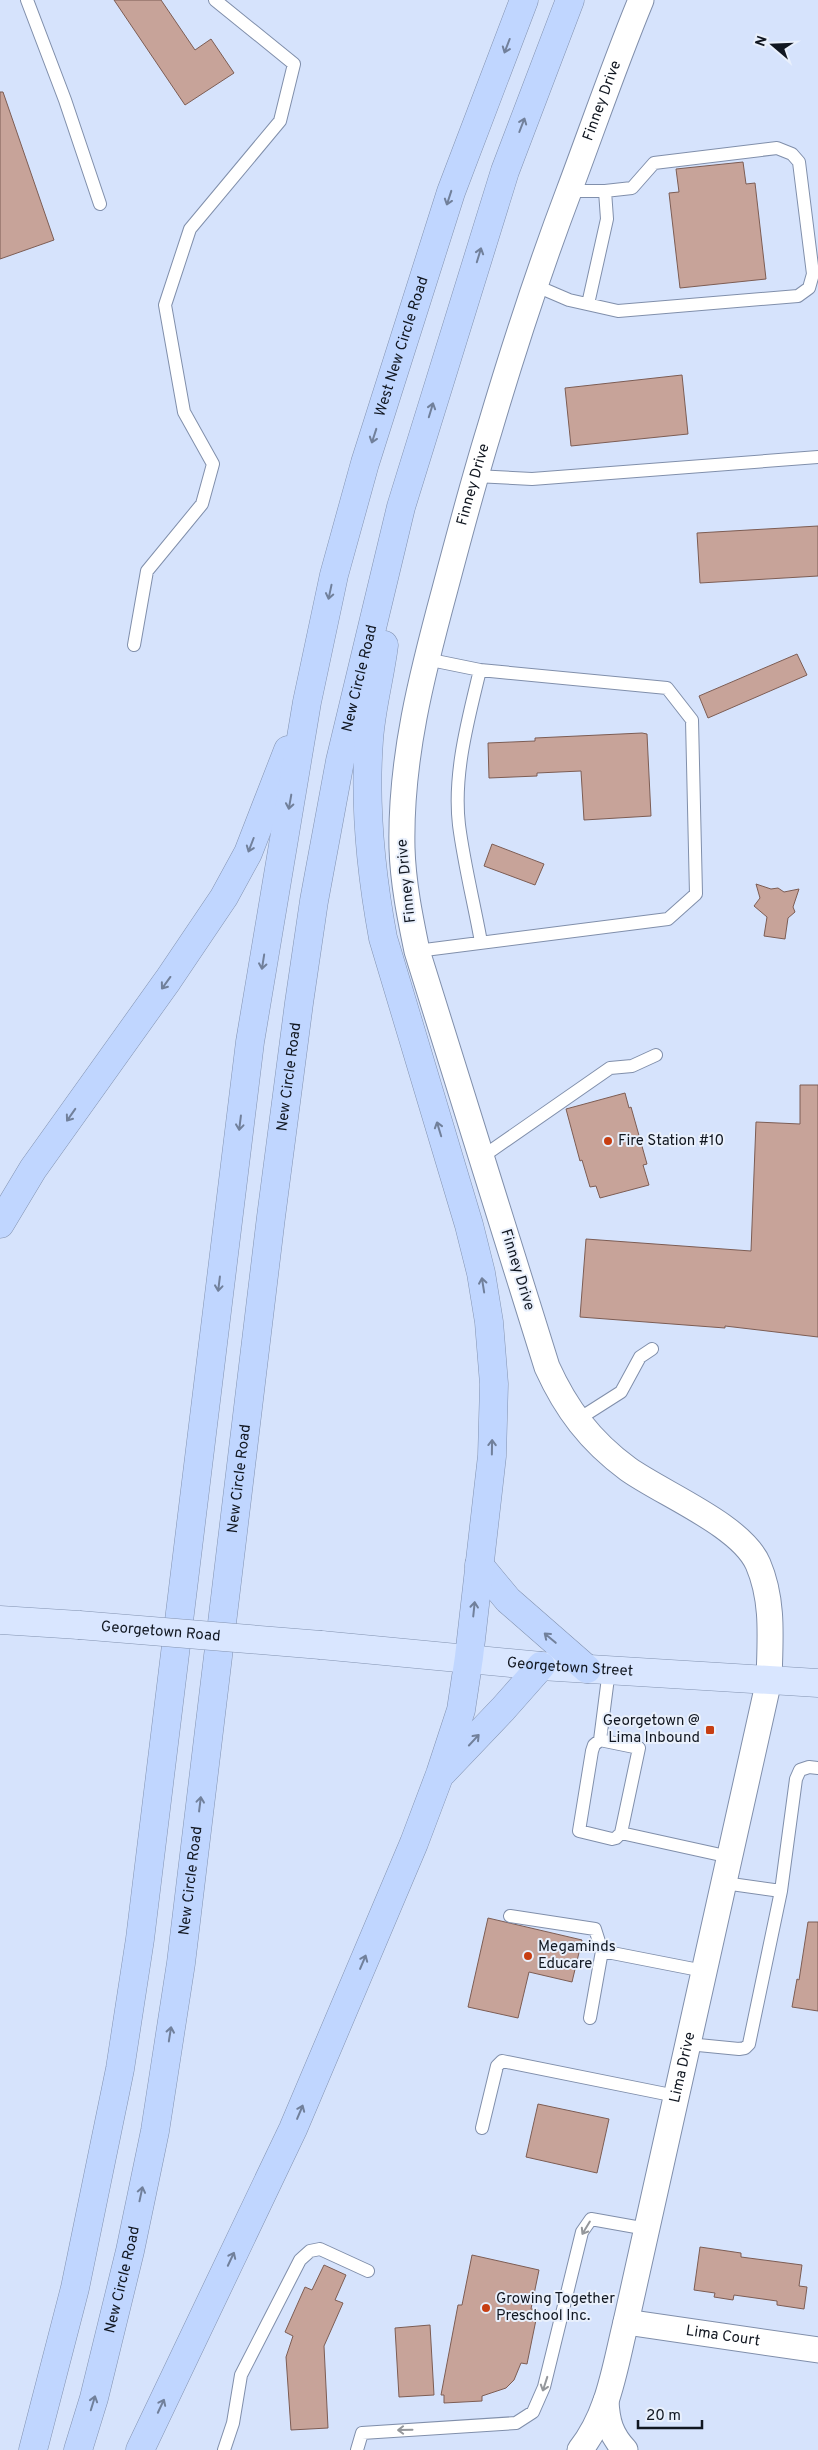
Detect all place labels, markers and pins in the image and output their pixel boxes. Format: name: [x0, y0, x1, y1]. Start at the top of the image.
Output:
place label: Fire Station #10: [618, 1132, 724, 1151]
marker: Fire Station #10: [602, 1135, 614, 1147]
place label: Georgetown @ Lima Inbound: [603, 1712, 700, 1748]
marker: Georgetown @ Lima Inbound: [704, 1724, 716, 1736]
place label: Megaminds Educare: [538, 1938, 616, 1974]
marker: Megaminds Educare: [522, 1950, 534, 1962]
place label: Growing Together Preschool Inc.: [496, 2290, 615, 2326]
marker: Growing Together Preschool Inc.: [480, 2302, 492, 2314]

